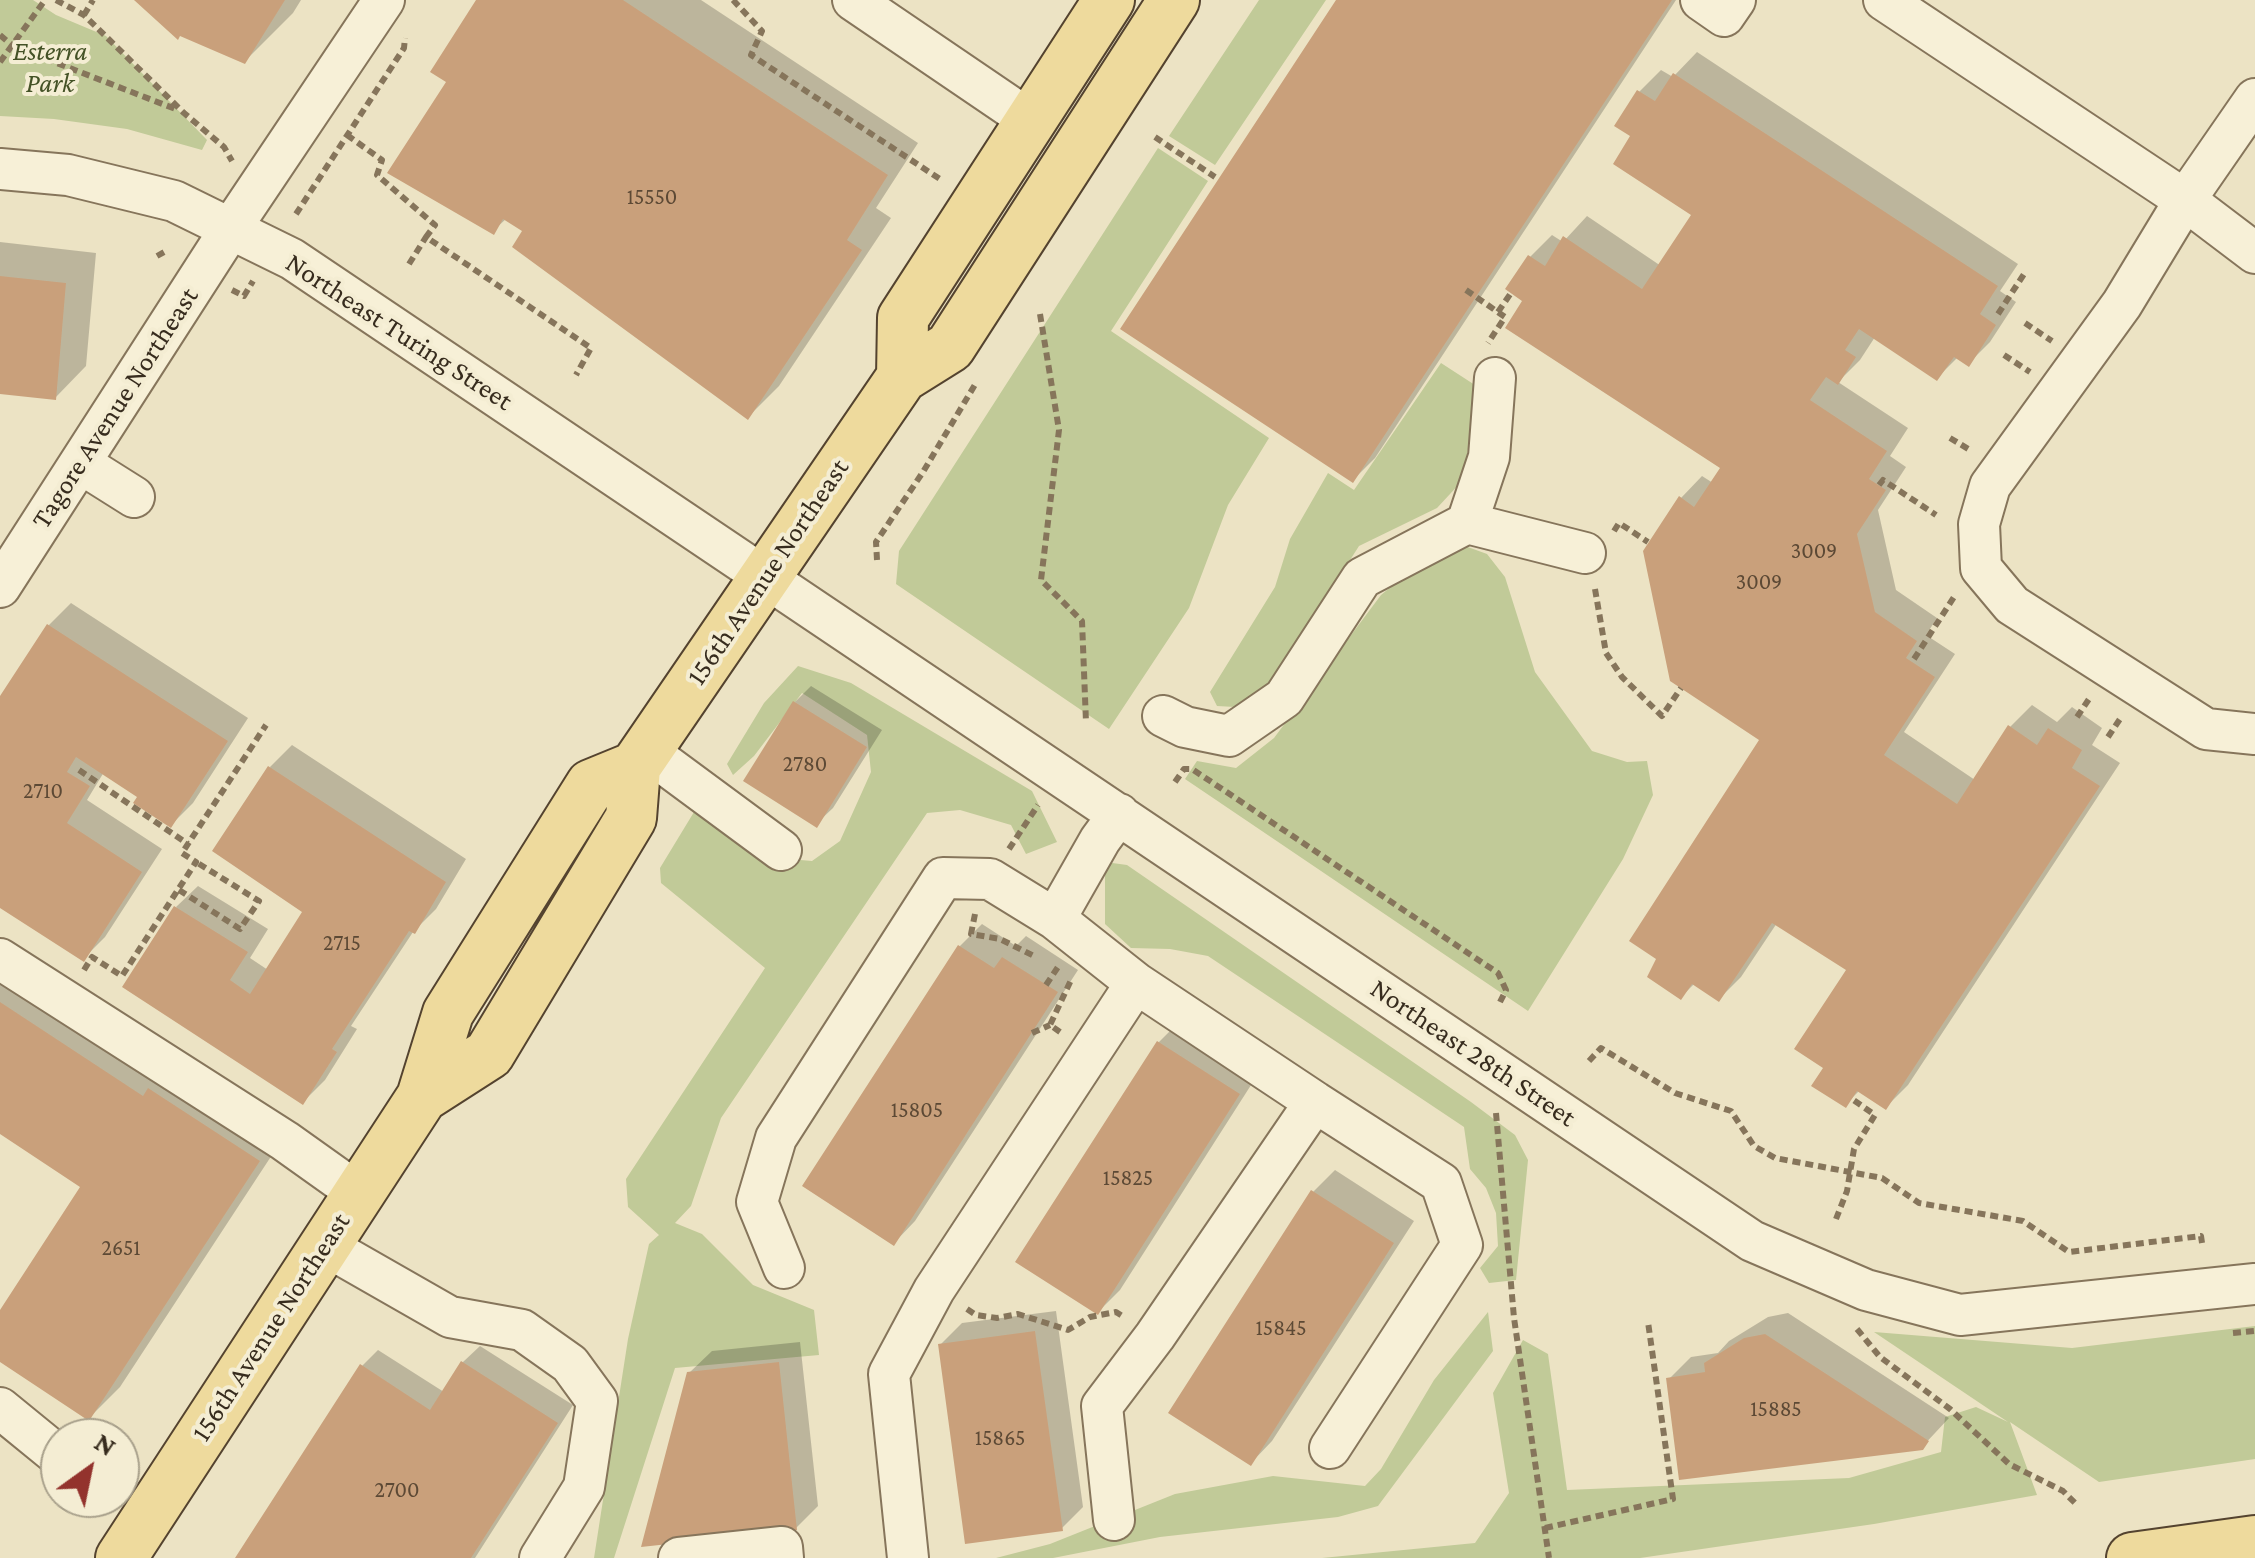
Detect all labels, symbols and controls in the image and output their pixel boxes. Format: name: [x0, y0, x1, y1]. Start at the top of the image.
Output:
park label: Esterra Park: [13, 34, 87, 100]
house number: 15550: [627, 184, 677, 210]
street label: Northeast Turing Street: [279, 246, 519, 418]
street label: Tagore Avenue Northeast: [24, 281, 206, 535]
street label: 156th Avenue Northeast: [680, 452, 856, 692]
house number: 3009: [1791, 538, 1837, 564]
house number: 3009: [1736, 569, 1782, 595]
house number: 2780: [783, 751, 827, 777]
house number: 2710: [23, 778, 63, 804]
house number: 2715: [323, 930, 361, 956]
street label: Northeast 28th Street: [1364, 972, 1582, 1134]
house number: 15805: [891, 1097, 943, 1123]
house number: 15825: [1103, 1165, 1153, 1191]
street label: 156th Avenue Northeast: [185, 1206, 357, 1448]
house number: 2651: [102, 1235, 140, 1261]
house number: 15845: [1255, 1315, 1307, 1341]
house number: 15885: [1750, 1396, 1802, 1422]
north arrow: [40, 1418, 140, 1518]
house number: 15865: [975, 1425, 1025, 1451]
text: N: [89, 1426, 122, 1462]
house number: 2700: [375, 1477, 419, 1503]

